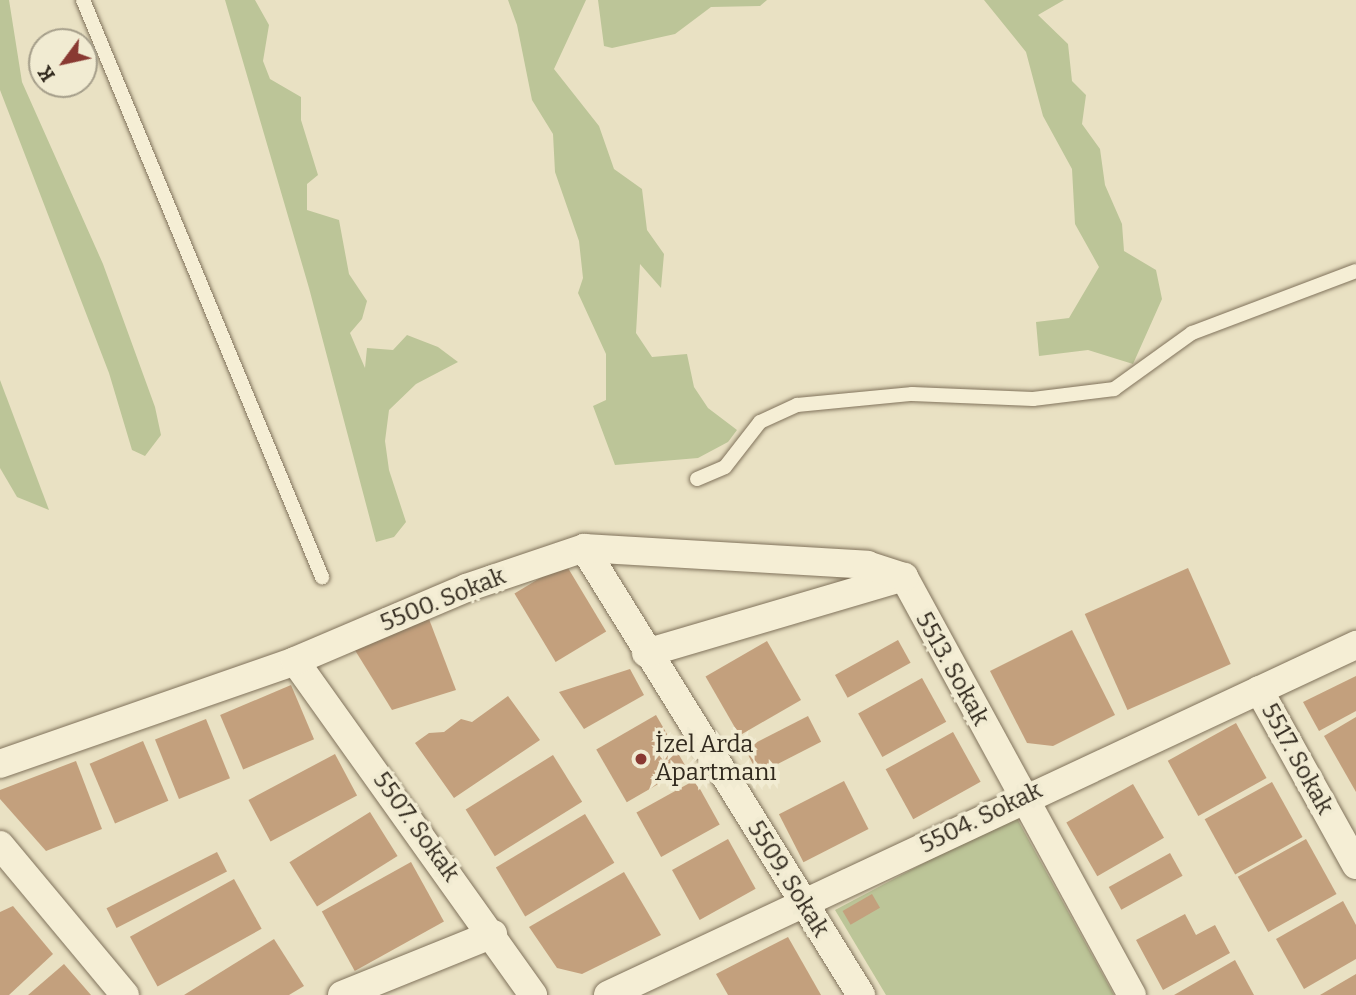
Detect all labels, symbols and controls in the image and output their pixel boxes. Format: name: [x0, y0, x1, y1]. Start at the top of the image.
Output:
north arrow: [28, 28, 98, 98]
text: K: [33, 62, 60, 86]
street label: 5500. Sokak: [376, 562, 510, 638]
street label: 5513. Sokak: [909, 607, 995, 731]
street label: 5517. Sokak: [1255, 699, 1339, 819]
place label: İzel Arda Apartmanı: [655, 731, 777, 787]
marker: İzel Arda Apartmanı: [633, 751, 649, 767]
street label: 5507. Sokak: [367, 767, 465, 887]
street label: 5504. Sokak: [915, 776, 1047, 860]
street label: 5509. Sokak: [741, 816, 835, 942]

